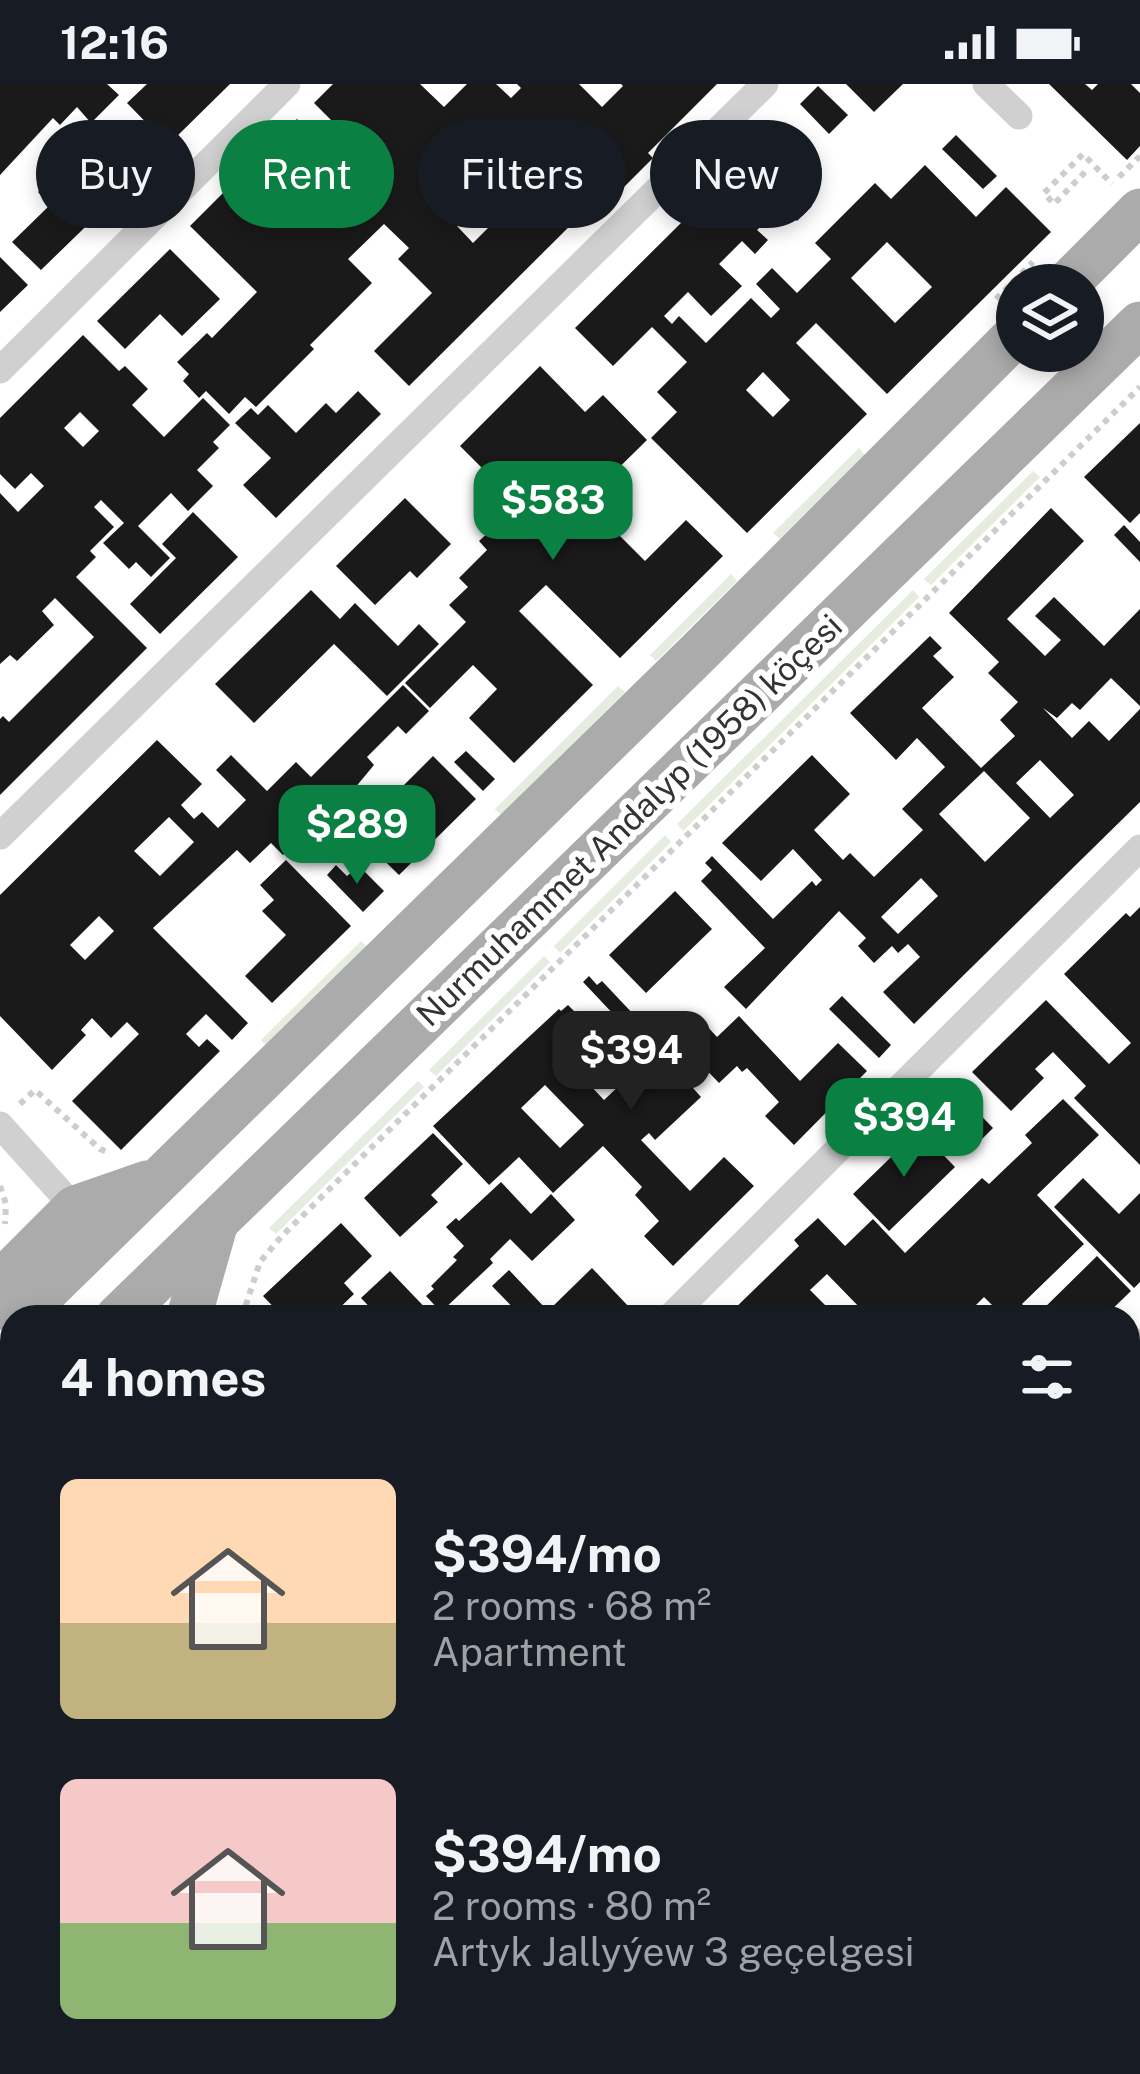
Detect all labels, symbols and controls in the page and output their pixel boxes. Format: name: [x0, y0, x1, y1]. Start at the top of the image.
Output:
text: 12:16: [60, 16, 169, 69]
chip: Buy: [36, 120, 195, 228]
chip: Rent: [219, 120, 394, 228]
chip: Filters: [418, 120, 626, 228]
chip: New: [650, 120, 822, 228]
map controls: [996, 264, 1104, 372]
button: layers: [996, 264, 1104, 372]
pin: $583: [482, 461, 624, 563]
text: $583: [501, 477, 605, 523]
street label: Nurmuhammet Andalyp (1958) köçesi: [409, 606, 849, 1034]
pin: $289: [286, 785, 428, 887]
text: $289: [305, 801, 409, 847]
pin: $394: [560, 1011, 702, 1113]
text: $394: [579, 1027, 683, 1073]
pin: $394: [833, 1078, 975, 1180]
text: $394: [852, 1094, 956, 1140]
icon: filters: [1014, 1344, 1080, 1410]
text: 4 homes: [60, 1348, 266, 1407]
text: $394/mo: [432, 1524, 662, 1583]
icon: home: [156, 1527, 300, 1671]
text: 2 rooms · 68 m²: [432, 1583, 711, 1629]
text: Apartment: [432, 1629, 627, 1675]
text: $394/mo: [432, 1824, 662, 1883]
icon: home: [156, 1827, 300, 1971]
text: 2 rooms · 80 m²: [432, 1883, 711, 1929]
text: Artyk Jallyýew 3 geçelgesi: [432, 1929, 914, 1975]

